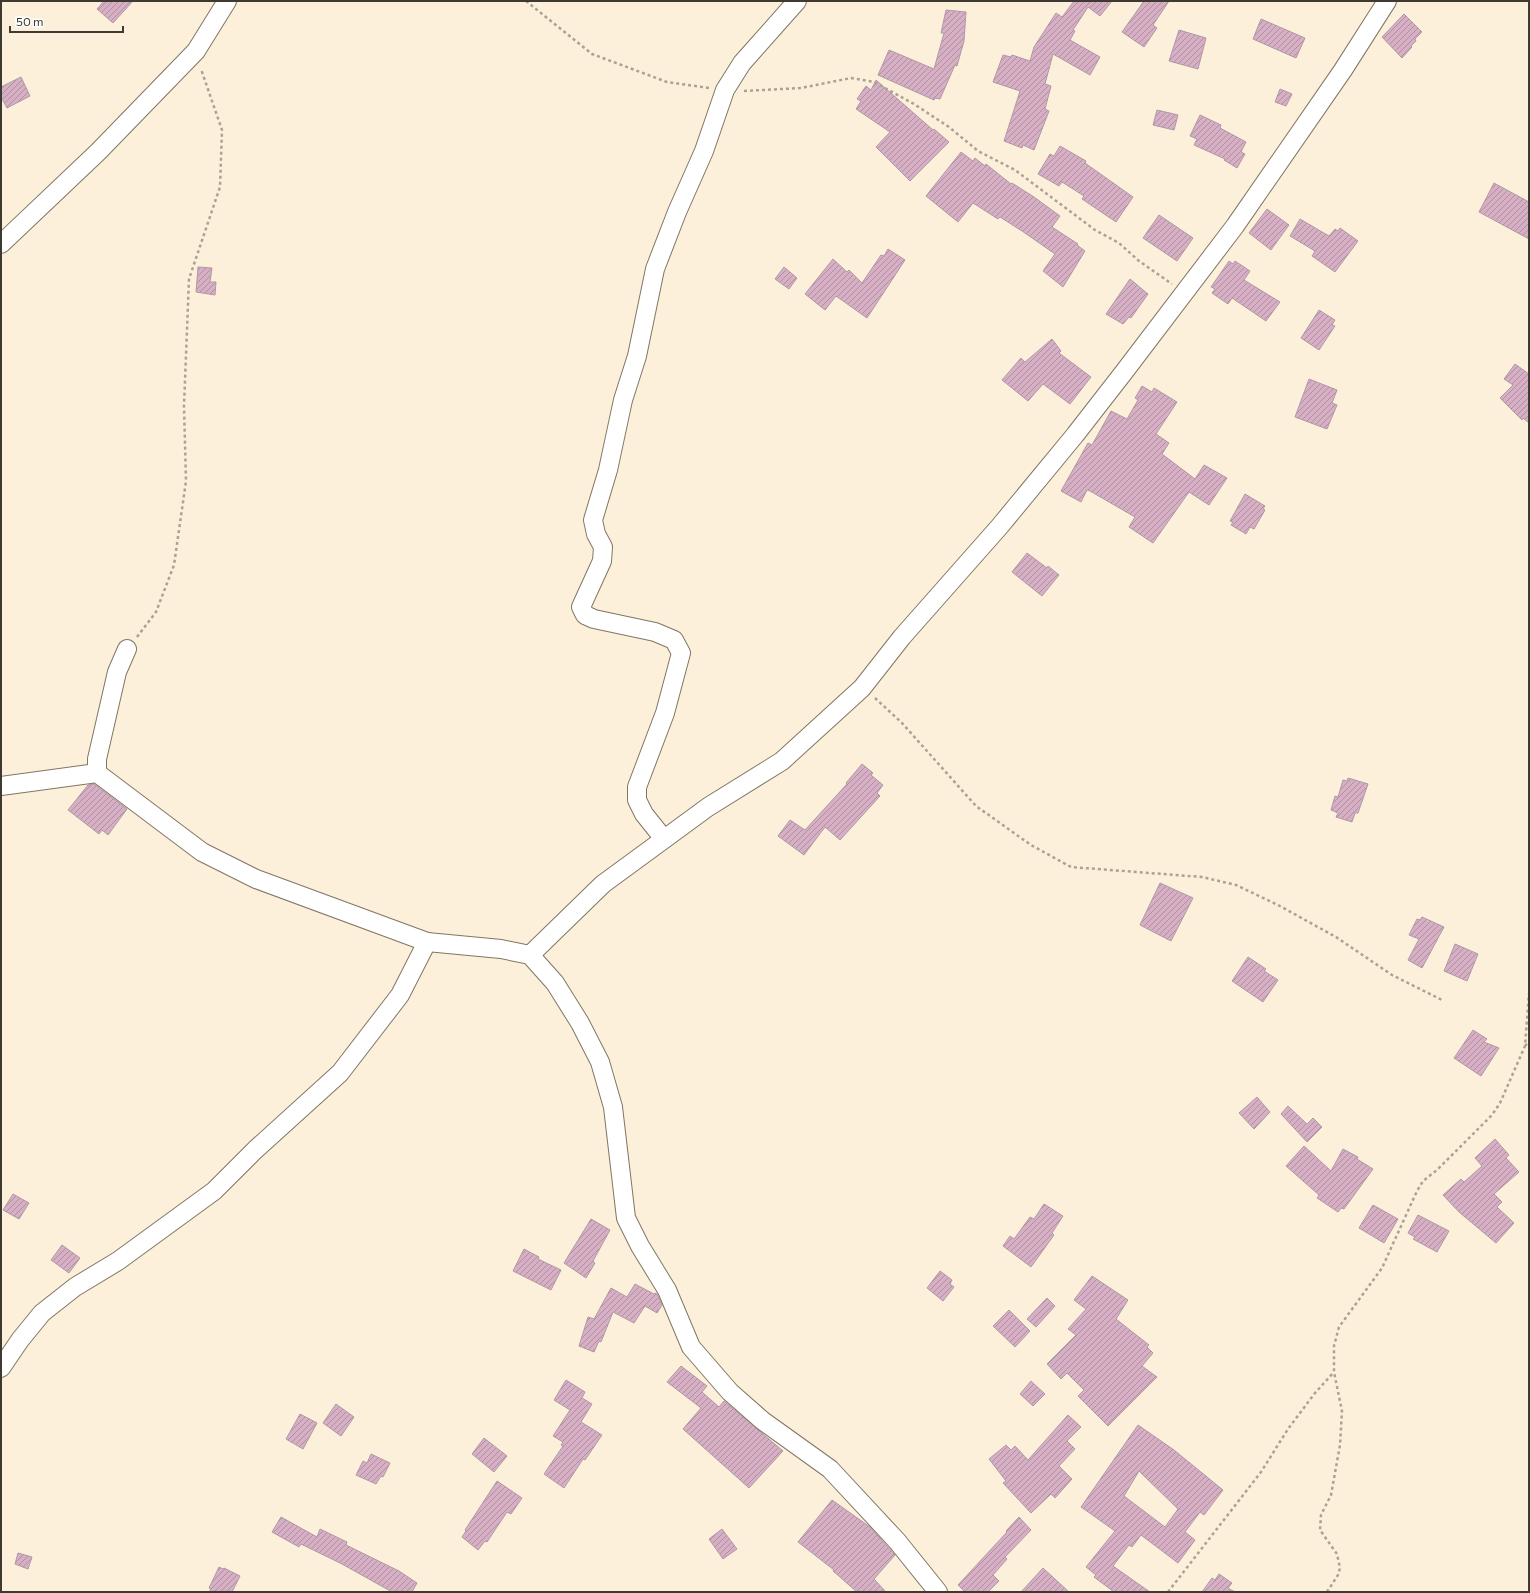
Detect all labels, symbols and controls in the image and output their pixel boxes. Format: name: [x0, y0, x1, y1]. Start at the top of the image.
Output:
scale bar: [10, 8, 123, 34]
text: 50 m: [16, 14, 44, 28]

